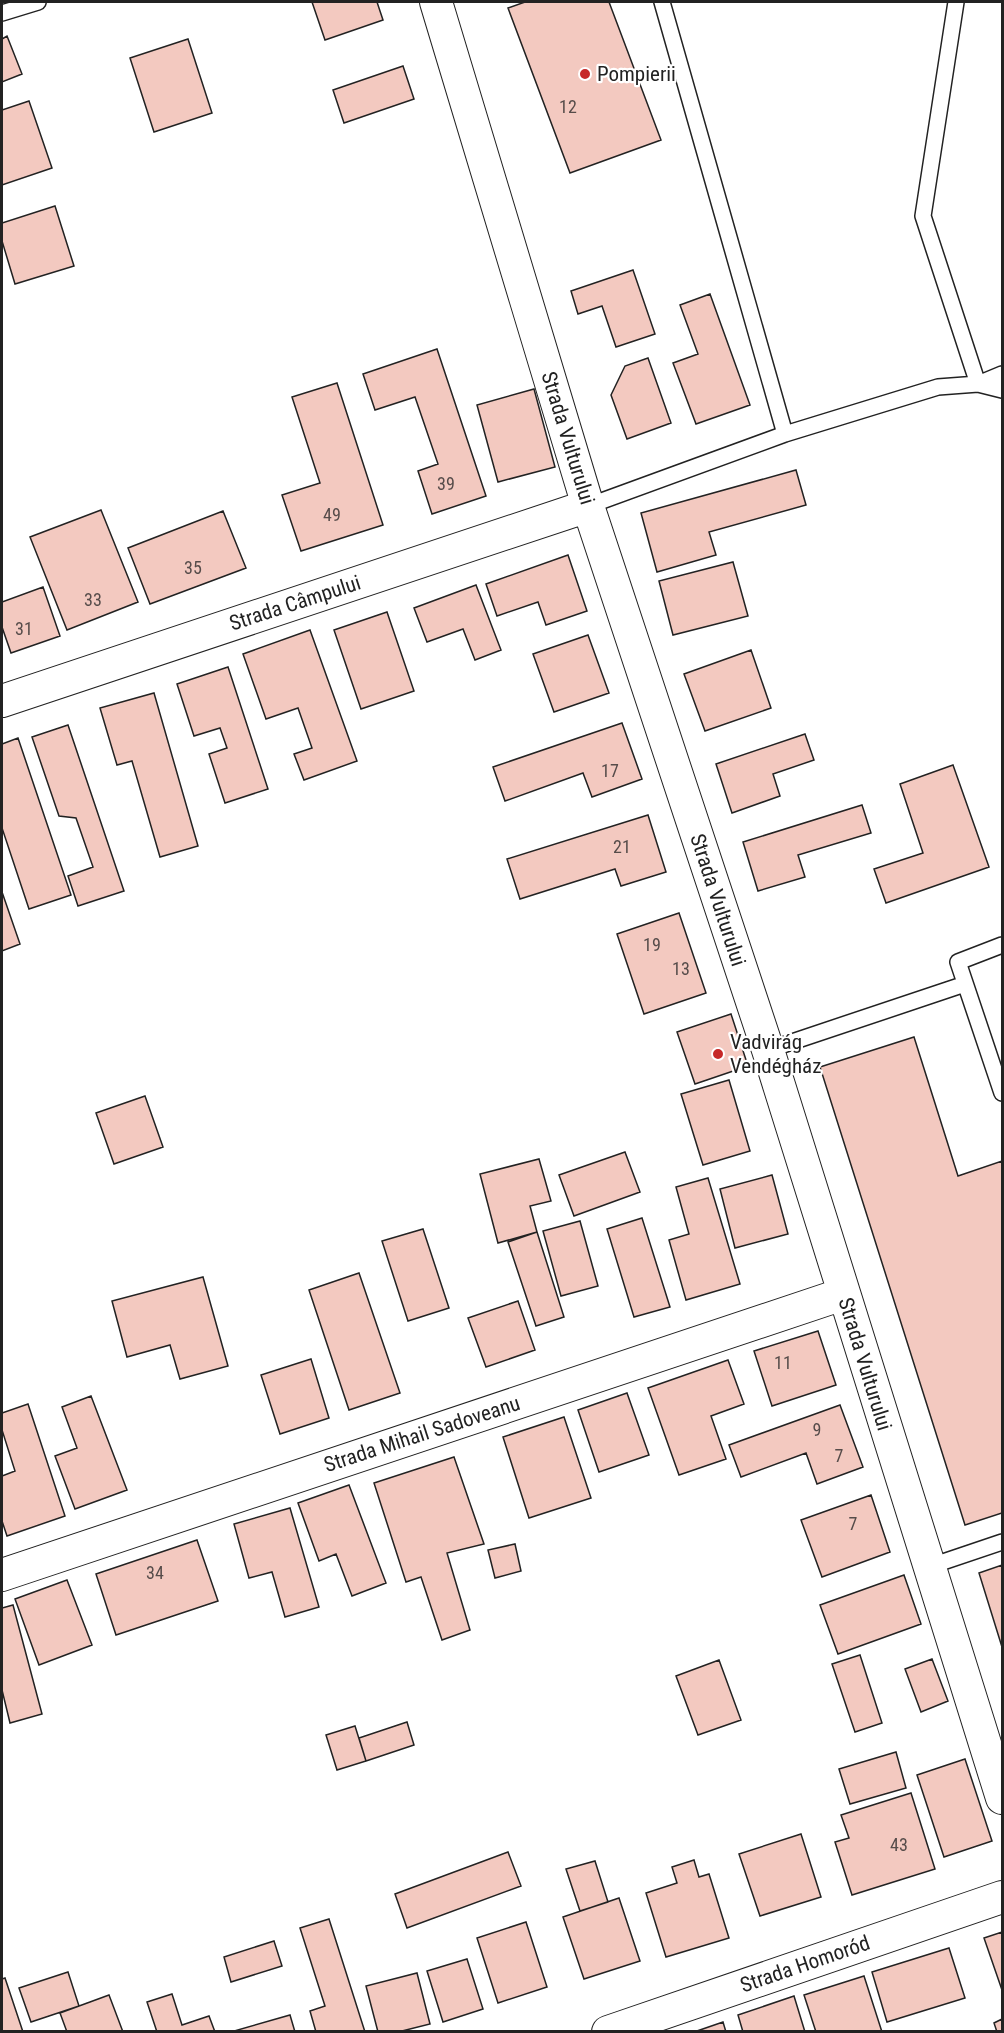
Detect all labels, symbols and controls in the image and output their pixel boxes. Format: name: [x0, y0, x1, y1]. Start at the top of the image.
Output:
place label: Pompierii: [597, 62, 676, 86]
marker: Pompierii: [578, 67, 592, 81]
house number: 12: [559, 96, 577, 117]
street label: Strada Vulturului: [536, 369, 600, 507]
house number: 39: [437, 473, 455, 494]
house number: 49: [323, 504, 341, 525]
house number: 35: [184, 557, 202, 578]
street label: Strada Câmpului: [226, 570, 364, 636]
house number: 33: [84, 589, 102, 610]
house number: 31: [15, 618, 33, 639]
house number: 17: [601, 760, 619, 781]
street label: Strada Vulturului: [685, 831, 751, 969]
house number: 21: [613, 836, 631, 857]
house number: 19: [643, 934, 661, 955]
house number: 13: [672, 958, 690, 979]
place label: Vadvirág Vendégház: [730, 1030, 821, 1078]
marker: Vadvirág Vendégház: [711, 1047, 725, 1061]
street label: Strada Vulturului: [833, 1295, 897, 1433]
house number: 11: [774, 1352, 792, 1373]
street label: Strada Mihail Sadoveanu: [321, 1391, 523, 1477]
house number: 9: [813, 1419, 821, 1440]
house number: 7: [835, 1445, 844, 1466]
house number: 7: [849, 1513, 858, 1534]
house number: 34: [146, 1562, 164, 1583]
house number: 43: [890, 1834, 908, 1855]
street label: Strada Homoród: [737, 1931, 873, 1997]

